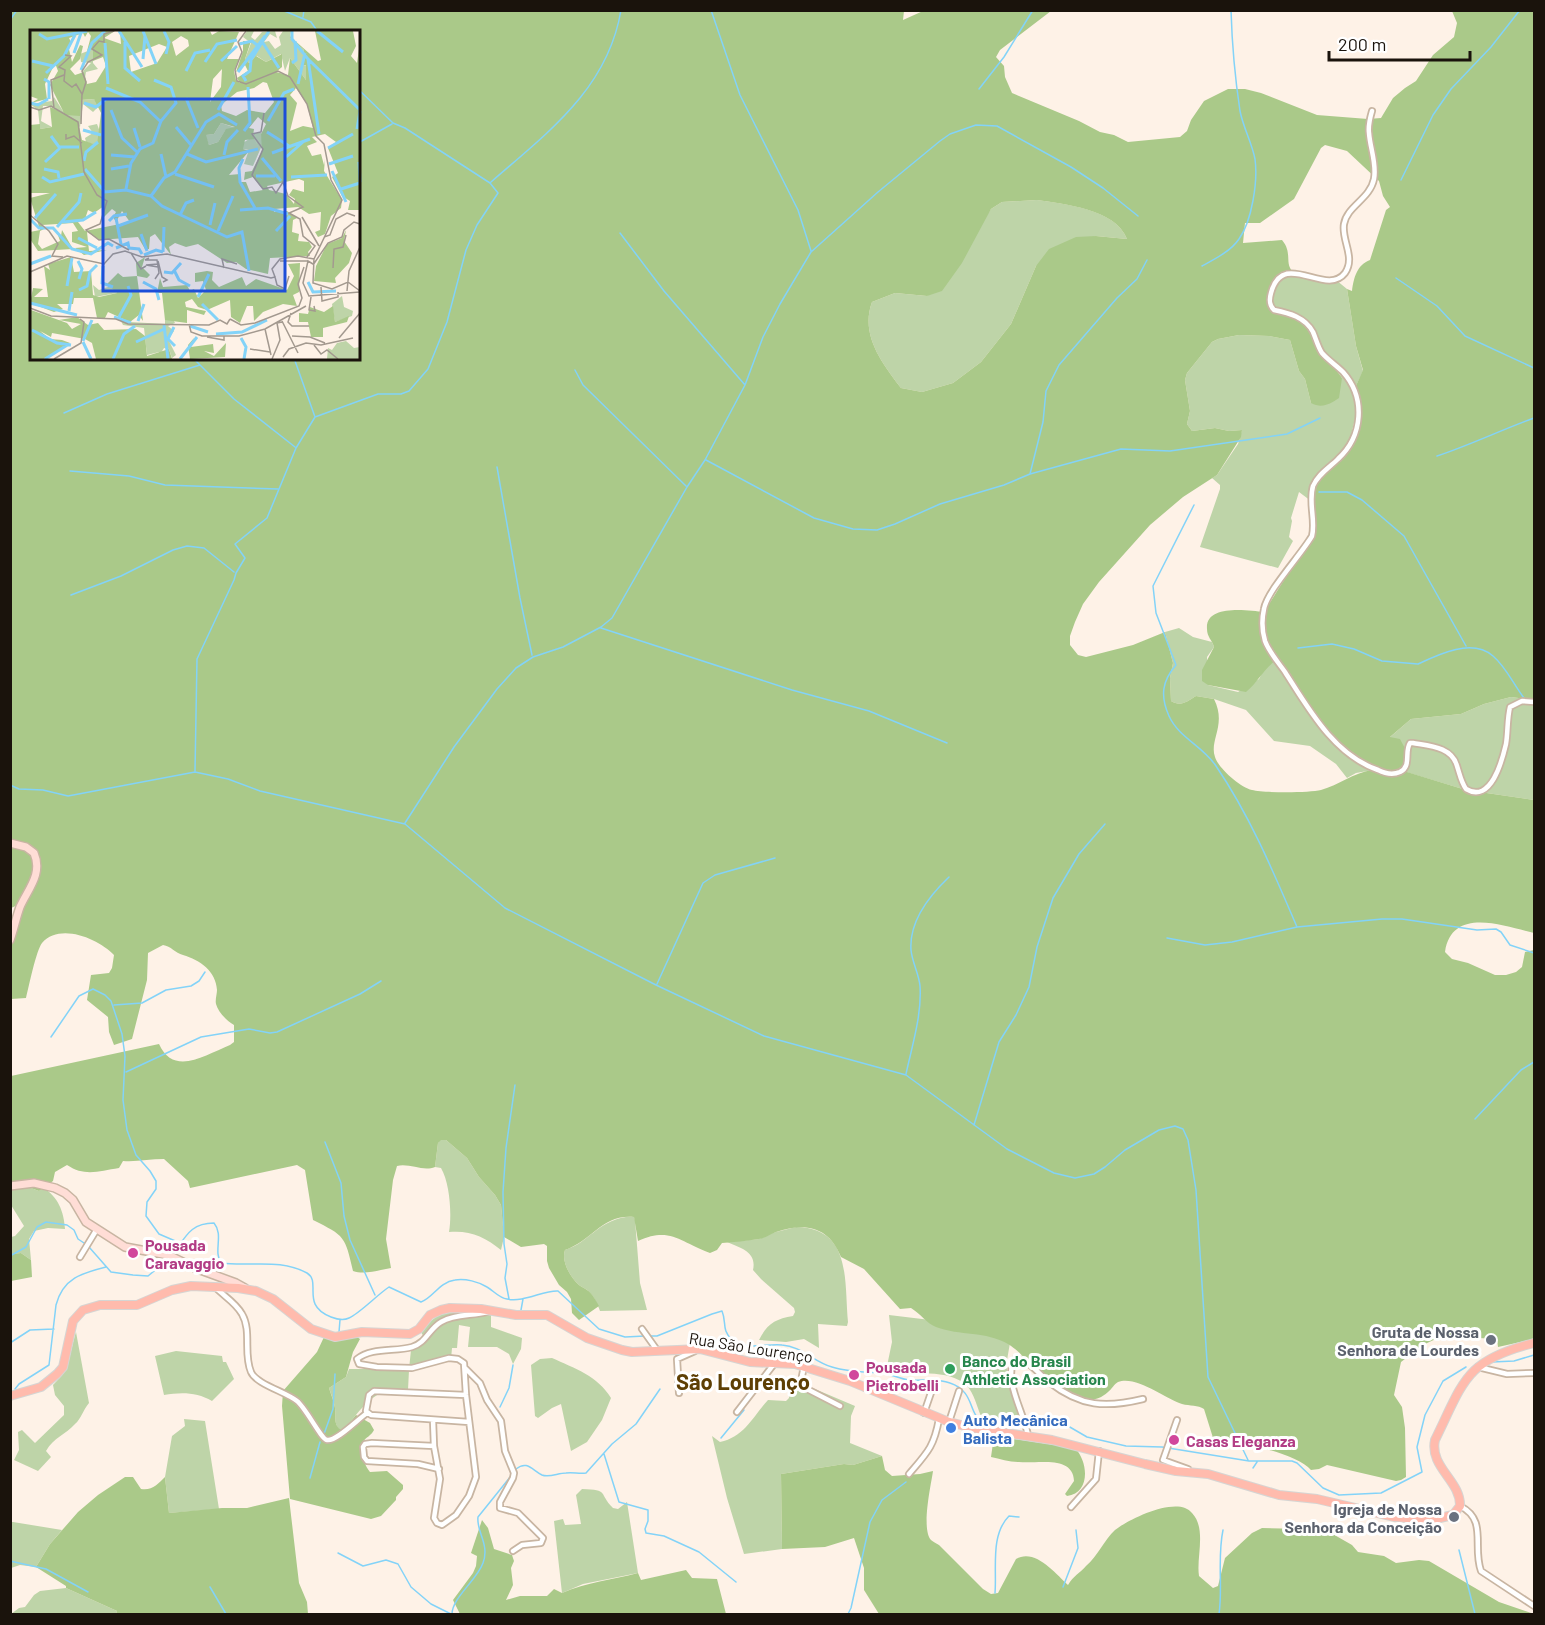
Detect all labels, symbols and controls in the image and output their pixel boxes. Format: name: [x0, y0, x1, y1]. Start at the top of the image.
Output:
scale bar: [1329, 24, 1470, 62]
inset map: [30, 30, 360, 360]
text: 200 m: [1338, 33, 1386, 55]
place label: Pousada Caravaggio: [145, 1235, 225, 1272]
marker: Pousada Caravaggio: [126, 1246, 140, 1260]
place label: Gruta de Nossa Senhora de Lourdes: [1337, 1322, 1479, 1359]
street label: Rua São Lourenço: [688, 1328, 814, 1366]
marker: Gruta de Nossa Senhora de Lourdes: [1484, 1333, 1498, 1347]
place label: Banco do Brasil Athletic Association: [962, 1351, 1106, 1388]
place label: Pousada Pietrobelli: [866, 1357, 939, 1394]
marker: Banco do Brasil Athletic Association: [943, 1362, 957, 1376]
district label: São Lourenço: [676, 1368, 810, 1394]
marker: Pousada Pietrobelli: [847, 1368, 861, 1382]
place label: Auto Mecânica Balista: [963, 1410, 1068, 1447]
marker: Auto Mecânica Balista: [944, 1421, 958, 1435]
place label: Casas Eleganza: [1186, 1431, 1296, 1450]
marker: Casas Eleganza: [1167, 1433, 1181, 1447]
place label: Igreja de Nossa Senhora da Conceição: [1284, 1499, 1442, 1536]
marker: Igreja de Nossa Senhora da Conceição: [1447, 1510, 1461, 1524]

